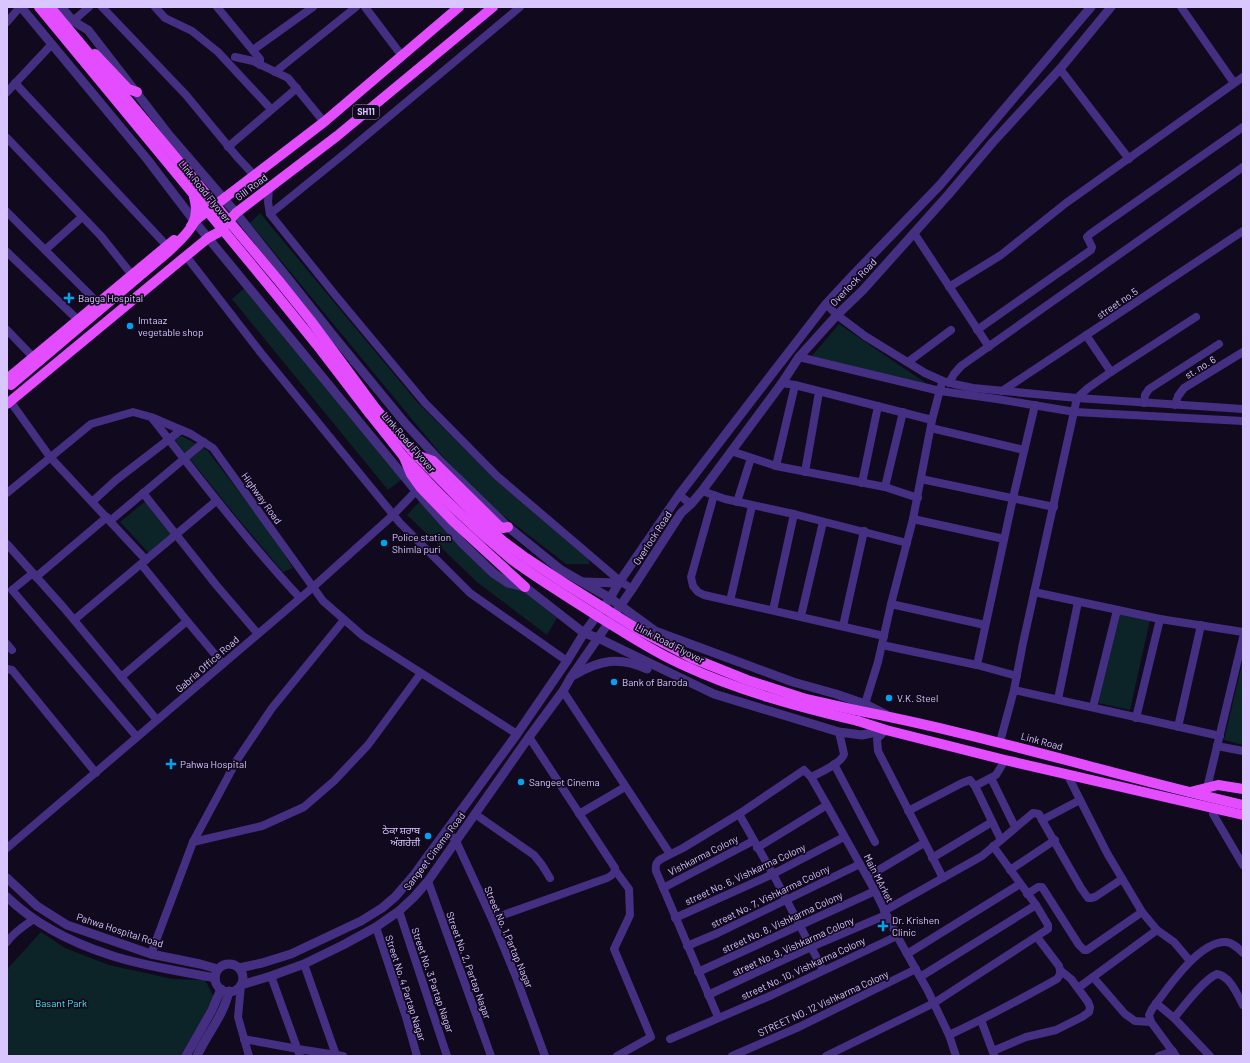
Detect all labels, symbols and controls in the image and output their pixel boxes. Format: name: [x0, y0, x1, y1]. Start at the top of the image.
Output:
road number: SH11: [353, 105, 379, 119]
street label: Link Road Flyover: [176, 158, 234, 225]
street label: Gill Road: [232, 171, 270, 203]
street label: Overlock Road: [827, 256, 879, 308]
street label: street no.5: [1094, 285, 1140, 321]
marker: Bagga Hospital: [63, 292, 75, 304]
place label: Bagga Hospital: [78, 292, 143, 304]
place label: Imtaaz vegetable shop: [138, 314, 203, 338]
marker: Imtaaz vegetable shop: [125, 321, 135, 331]
street label: st. no. 6: [1182, 353, 1218, 381]
street label: Link Road Flyover: [380, 409, 439, 475]
street label: Highway Road: [239, 470, 285, 526]
street label: Overlock Road: [630, 509, 674, 567]
place label: Police station Shimla puri: [392, 531, 451, 555]
marker: Police station Shimla puri: [379, 538, 389, 548]
street label: Link Road Flyover: [633, 620, 707, 666]
street label: Gabria Office Road: [173, 633, 241, 695]
place label: Bank of Baroda: [622, 676, 688, 688]
marker: Bank of Baroda: [609, 677, 619, 687]
place label: V.K. Steel: [897, 692, 938, 704]
marker: V.K. Steel: [884, 693, 894, 703]
street label: Link Road: [1020, 730, 1064, 752]
marker: Pahwa Hospital: [165, 758, 177, 770]
place label: Pahwa Hospital: [180, 758, 246, 770]
place label: Sangeet Cinema: [529, 776, 600, 788]
marker: Sangeet Cinema: [516, 777, 526, 787]
street label: Sangeet Cinema Road: [401, 810, 467, 892]
place label: ਠੇਕਾ ਸ਼ਰਾਬ ਅੰਗਰੇਜ਼ੀ: [382, 824, 421, 848]
marker: ਠੇਕਾ ਸ਼ਰਾਬ ਅੰਗਰੇਜ਼ੀ: [423, 831, 433, 841]
street label: Vishkarma Colony: [666, 832, 740, 878]
street label: street No. 6, Vishkarma Colony: [683, 841, 808, 907]
street label: Main MArket: [862, 852, 896, 905]
street label: street No. 7, Vishkarma Colony: [709, 862, 832, 930]
street label: Street No. 1,Partap Nagar: [482, 884, 536, 990]
street label: street No. 8, Vishkarma Colony: [720, 889, 845, 955]
street label: Pahwa Hospital Road: [75, 910, 165, 950]
street label: Street No. 2, Partap Nagar: [444, 910, 494, 1021]
street label: street No. 9, Vishkarma Colony: [730, 914, 856, 978]
place label: Dr. Krishen Clinic: [892, 914, 939, 938]
marker: Dr. Krishen Clinic: [877, 920, 889, 932]
street label: Street No. 3 Partap Nagar: [409, 926, 457, 1034]
street label: Street No. 4 Partap Nagar: [383, 933, 429, 1043]
street label: street No. 10, Vishkarma Colony: [739, 934, 867, 1002]
street label: STREET NO. 12 Vishkarma Colony: [756, 967, 891, 1039]
park label: Basant Park: [35, 997, 87, 1009]

